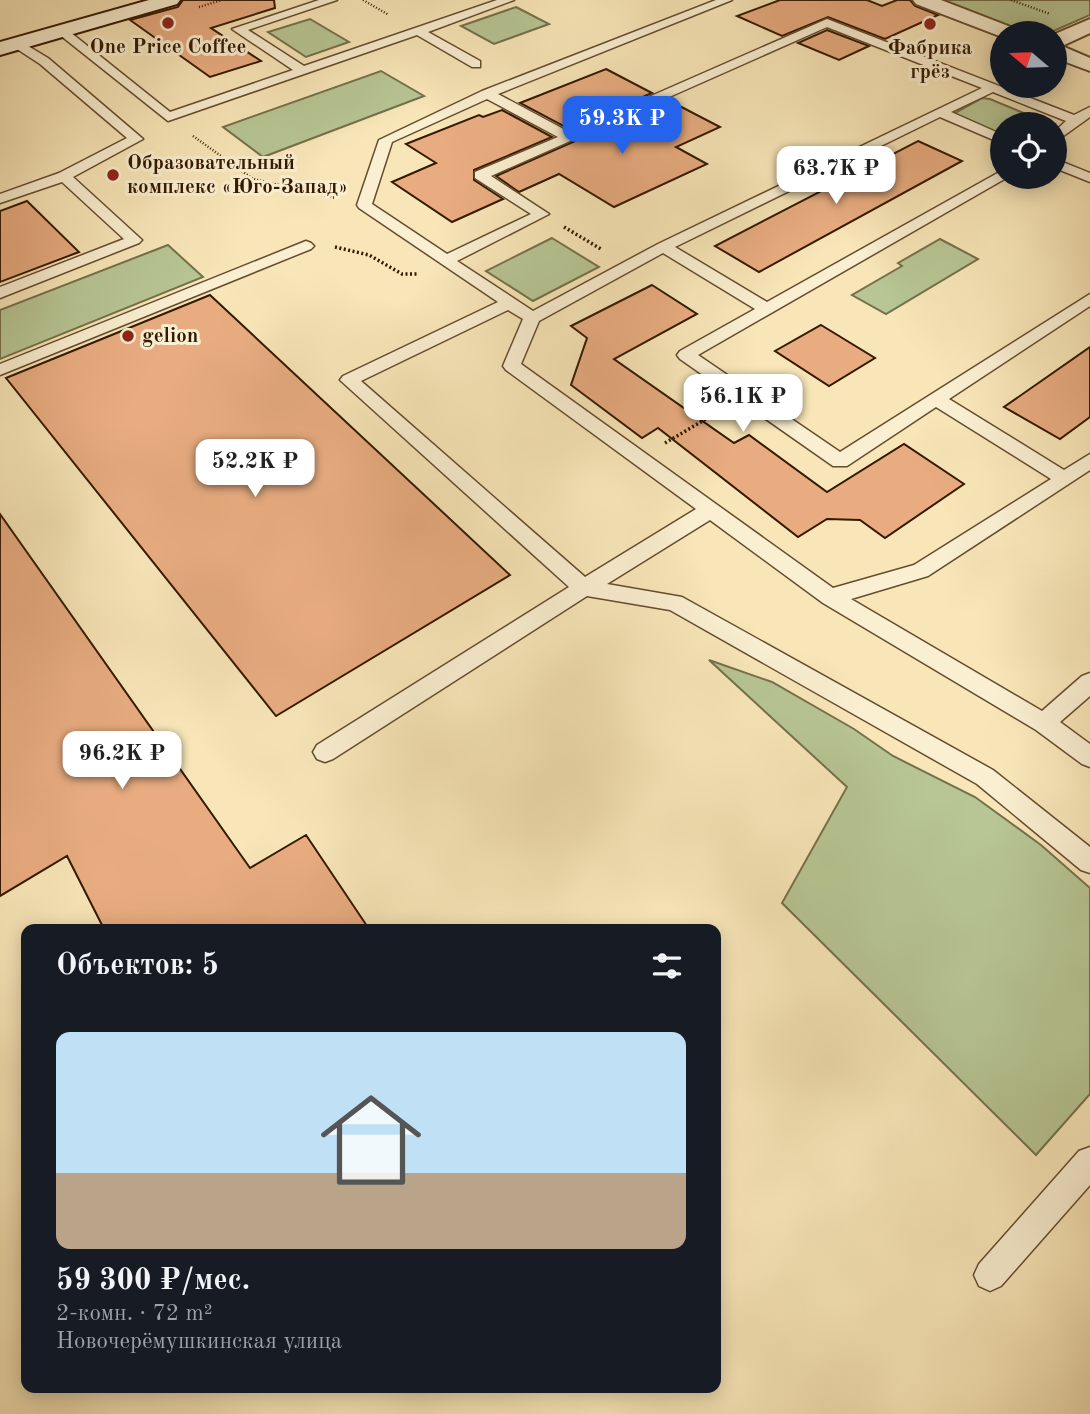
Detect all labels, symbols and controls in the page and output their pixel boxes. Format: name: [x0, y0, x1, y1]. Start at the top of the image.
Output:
marker: One Price Coffee: [160, 15, 176, 31]
marker: Фабрика грёз: [922, 16, 938, 32]
north arrow: [990, 21, 1068, 98]
map controls: [990, 21, 1067, 189]
place label: One Price Coffee: [89, 37, 247, 58]
place label: Фабрика грёз: [888, 38, 973, 83]
pin: 59.3K ₽: [557, 96, 687, 156]
text: 59.3K ₽: [579, 107, 665, 130]
button: locate: [990, 112, 1067, 189]
pin: 63.7K ₽: [771, 146, 901, 206]
place label: Образовательный комплекс «Юго-Запад»: [127, 153, 348, 198]
text: 63.7K ₽: [793, 157, 879, 180]
marker: Образовательный комплекс «Юго-Запад»: [105, 167, 121, 183]
place label: gelion: [142, 326, 199, 347]
marker: gelion: [120, 328, 136, 344]
pin: 56.1K ₽: [678, 374, 808, 434]
text: 56.1K ₽: [700, 385, 786, 408]
pin: 52.2K ₽: [190, 440, 320, 499]
text: 52.2K ₽: [212, 450, 298, 473]
pin: 96.2K ₽: [57, 732, 187, 791]
text: 96.2K ₽: [79, 742, 165, 765]
icon: filters: [648, 947, 686, 985]
text: Объектов: 5: [56, 951, 219, 981]
icon: home: [308, 1077, 434, 1203]
text: 59 300 ₽/мес.: [56, 1266, 250, 1296]
text: 2-комн. · 72 m²: [56, 1302, 213, 1325]
text: Новочерёмушкинская улица: [56, 1330, 342, 1353]

